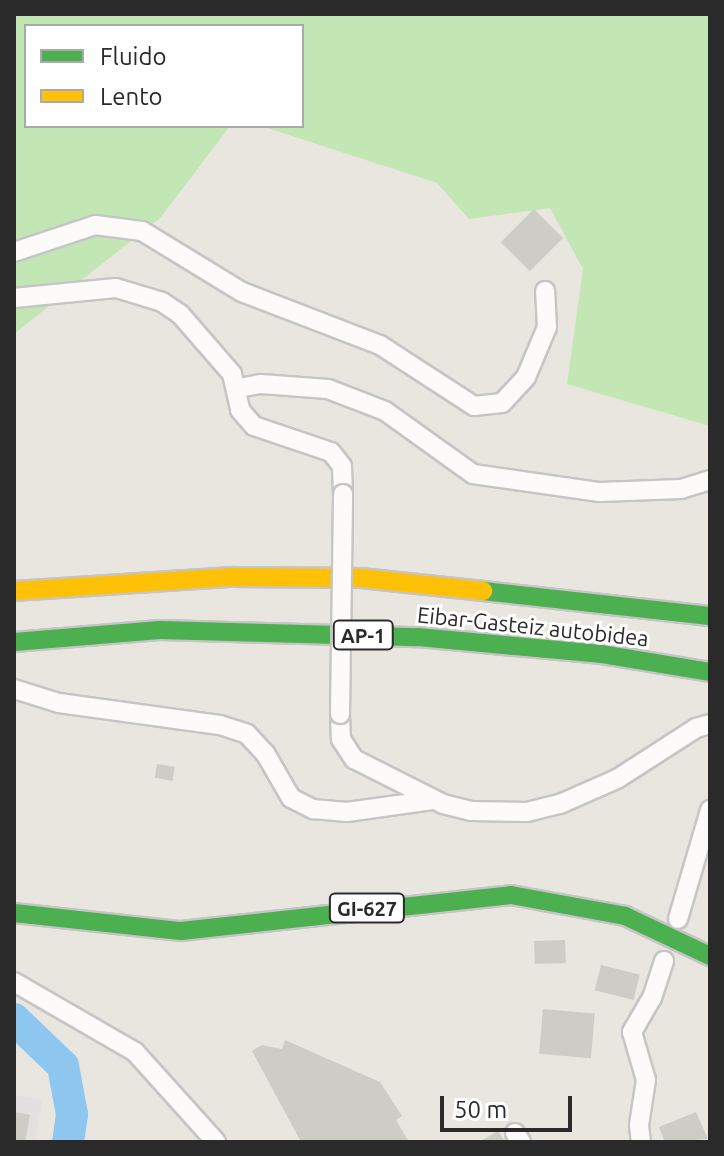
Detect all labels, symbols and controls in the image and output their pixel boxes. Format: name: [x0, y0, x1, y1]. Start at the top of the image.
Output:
legend: [24, 24, 304, 128]
text: Fluido: [100, 43, 167, 70]
text: Lento: [100, 83, 163, 110]
street label: Eibar-Gasteiz autobidea: [416, 601, 650, 651]
road number: AP-1: [331, 619, 395, 651]
road number: GI-627: [327, 892, 407, 924]
scale bar: [444, 1080, 576, 1130]
text: 50 m: [454, 1096, 507, 1123]

